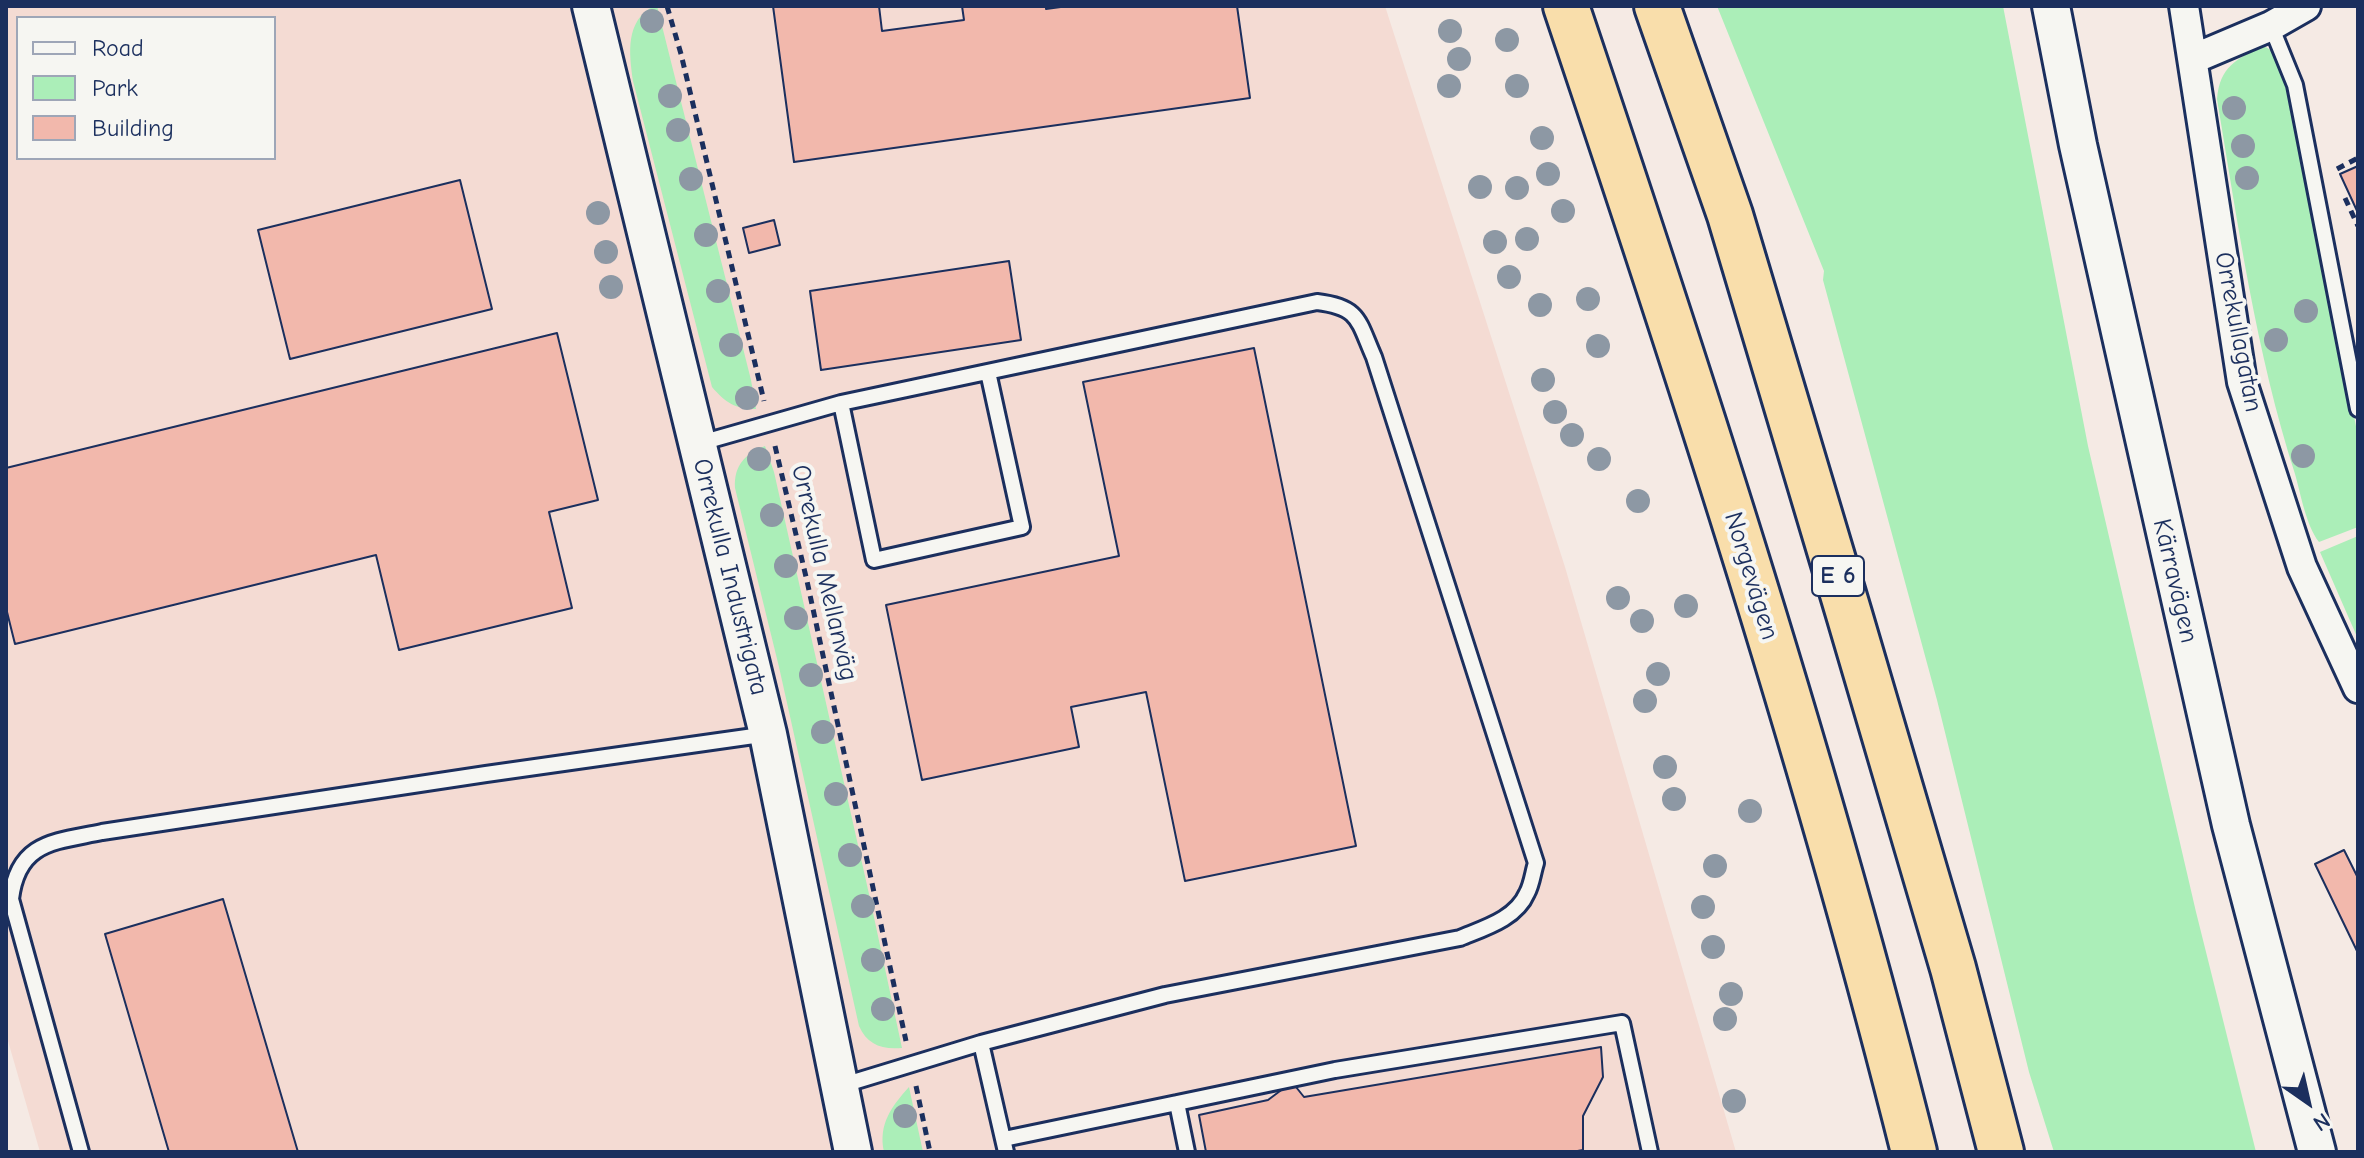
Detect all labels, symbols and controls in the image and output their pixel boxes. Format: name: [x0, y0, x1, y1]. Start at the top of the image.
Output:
legend: [16, 16, 276, 160]
text: Road: [92, 34, 144, 62]
text: Park: [92, 74, 138, 102]
text: Building: [92, 114, 174, 142]
street label: Orrekullagatan: [2207, 249, 2269, 415]
street label: Orrekulla Industrigata: [686, 456, 774, 698]
street label: Orrekulla Mellanväg: [784, 462, 864, 684]
street label: Norgevägen: [1717, 508, 1785, 644]
street label: Kärravägen: [2146, 516, 2204, 646]
road number: E 6: [1812, 556, 1864, 596]
north arrow: [2268, 1062, 2348, 1142]
text: N: [2308, 1107, 2335, 1137]

